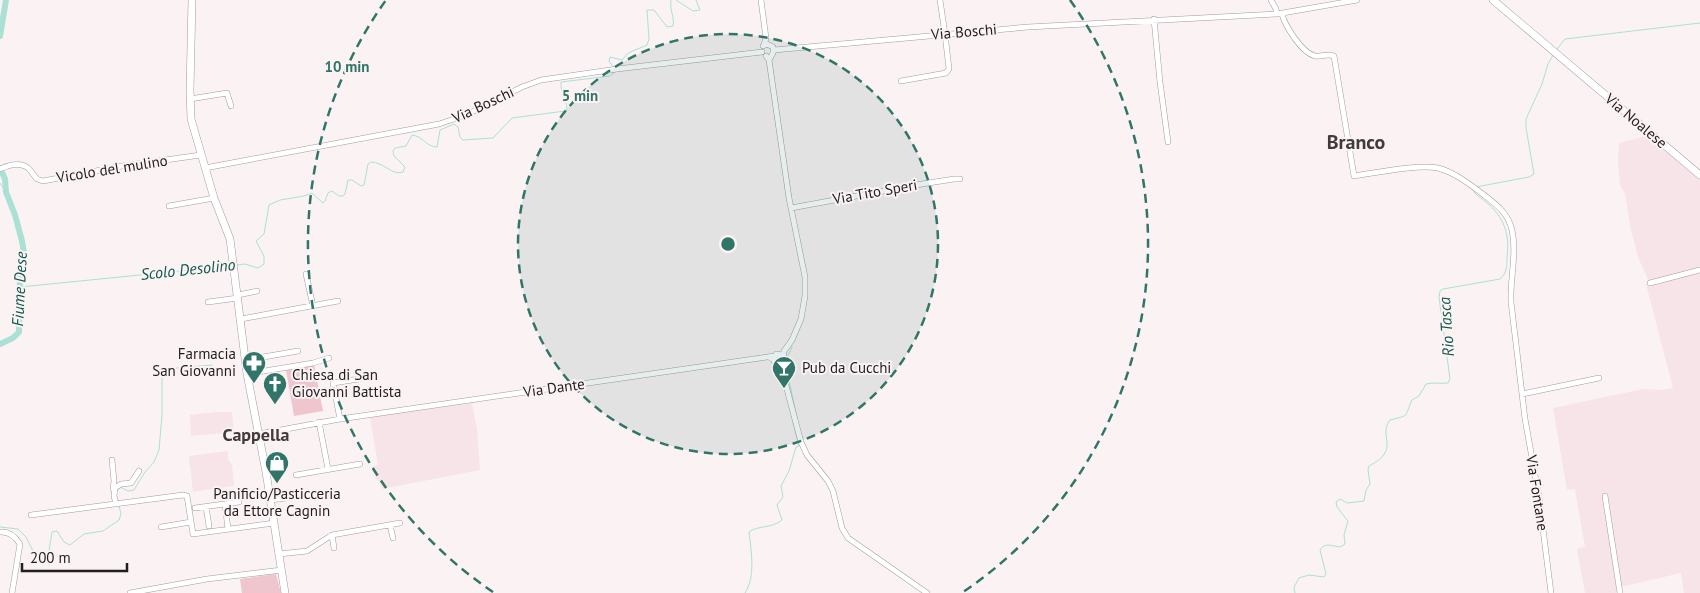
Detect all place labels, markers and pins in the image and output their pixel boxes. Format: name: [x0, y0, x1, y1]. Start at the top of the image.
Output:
centre of rings: [719, 235, 737, 253]
place label: Farmacia San Giovanni: [152, 344, 236, 380]
pharmacy icon: Farmacia San Giovanni: [241, 350, 267, 384]
bar icon: Pub da Cucchi: [771, 355, 797, 389]
place label: Pub da Cucchi: [802, 358, 891, 377]
place label: Chiesa di San Giovanni Battista: [292, 365, 401, 401]
church icon: Chiesa di San Giovanni Battista: [262, 371, 288, 405]
shop icon: Panificio/Pasticceria da Ettore Cagnin: [264, 450, 290, 484]
place label: Panificio/Pasticceria da Ettore Cagnin: [213, 484, 341, 520]

